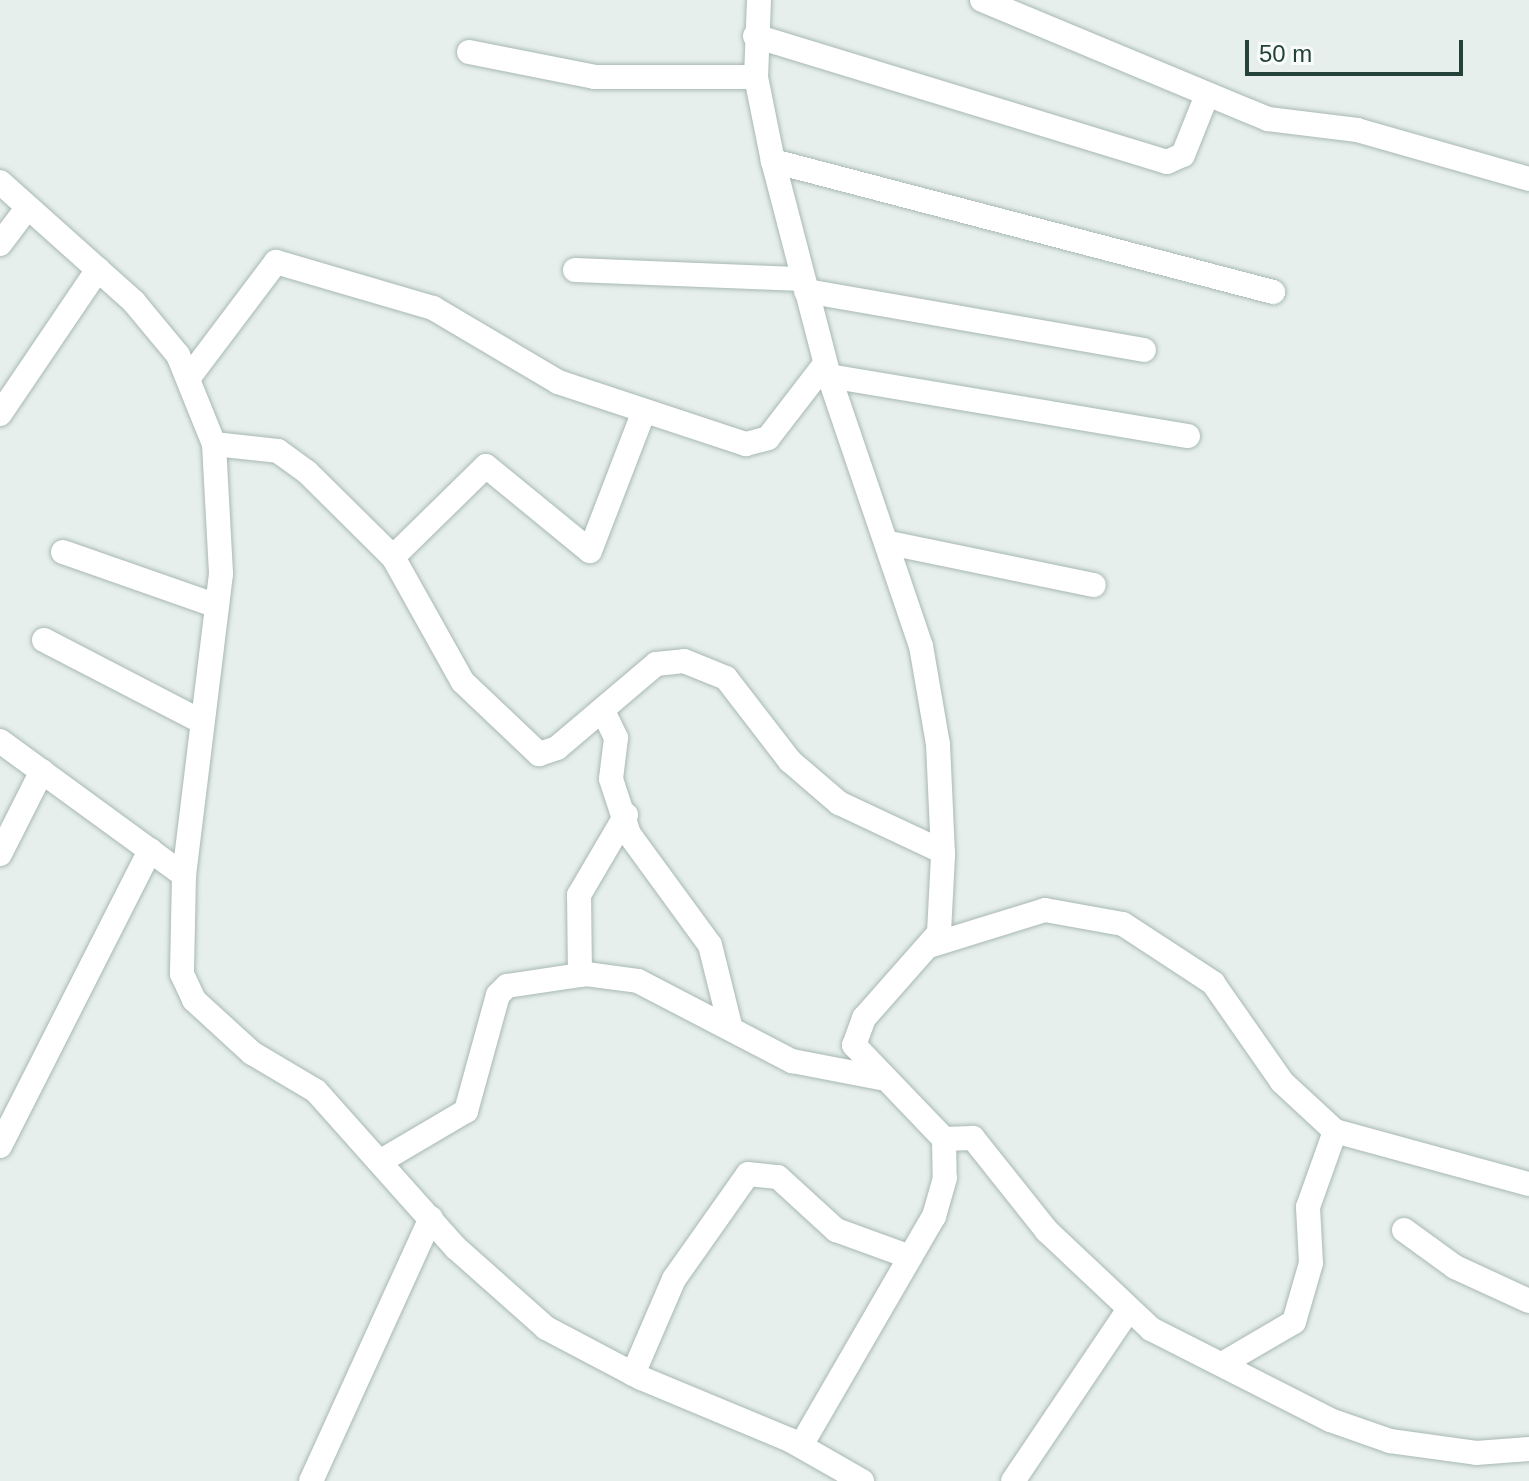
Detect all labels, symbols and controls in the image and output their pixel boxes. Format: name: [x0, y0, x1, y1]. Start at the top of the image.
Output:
scale bar: [1249, 24, 1467, 74]
text: 50 m: [1259, 40, 1312, 67]

